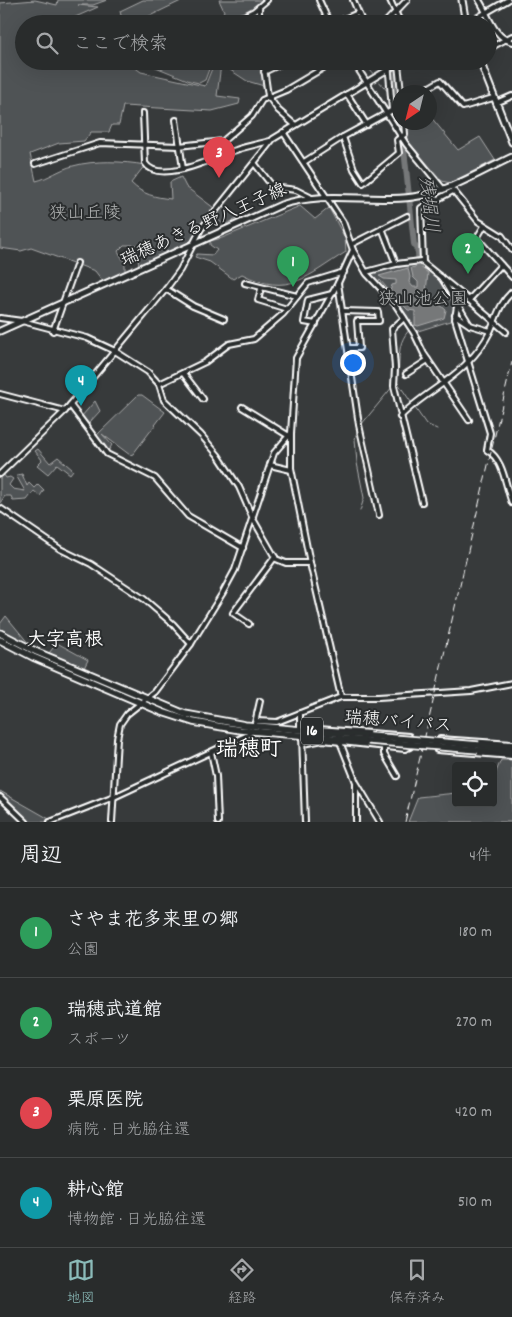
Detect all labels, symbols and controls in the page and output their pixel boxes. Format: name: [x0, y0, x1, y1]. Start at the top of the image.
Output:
search box: [15, 15, 497, 70]
icon: search: [33, 29, 61, 57]
text: ここで検索: [73, 32, 168, 59]
north arrow: [392, 85, 437, 130]
pin: 3: [203, 137, 235, 178]
water label: 残堀川: [410, 175, 444, 235]
street label: 瑞穂あきる野八王子線: [117, 178, 291, 274]
park label: 狭山丘陵: [49, 202, 121, 227]
pin: 2: [452, 233, 484, 274]
pin: 1: [277, 246, 309, 287]
park label: 狭山池公園: [378, 288, 468, 313]
your location: [340, 350, 366, 376]
pin: 4: [65, 365, 97, 406]
district label: 大字高根: [27, 628, 103, 655]
street label: 瑞穂バイパス: [343, 706, 453, 740]
road number: 16: [301, 718, 323, 744]
district label: 瑞穂町: [216, 735, 282, 766]
map controls: [452, 762, 497, 807]
button: locate: [452, 762, 497, 807]
text: 周辺: [20, 842, 62, 872]
text: 4件: [469, 845, 492, 868]
text: さやま花多来里の郷: [67, 908, 238, 935]
text: 1: [34, 921, 38, 944]
text: 180 m: [459, 921, 492, 944]
text: 公園: [67, 939, 99, 962]
text: 瑞穂武道館: [67, 998, 162, 1025]
text: 2: [33, 1011, 40, 1034]
text: 270 m: [456, 1011, 492, 1034]
text: スポーツ: [67, 1029, 131, 1052]
text: 栗原医院: [67, 1088, 143, 1115]
text: 3: [32, 1101, 40, 1124]
text: 420 m: [455, 1101, 492, 1124]
text: 病院 · 日光脇往還: [67, 1119, 190, 1142]
text: 耕心館: [67, 1178, 124, 1205]
text: 4: [33, 1191, 39, 1214]
text: 510 m: [458, 1191, 492, 1214]
text: 博物館 · 日光脇往還: [67, 1209, 206, 1232]
tab: 地図: [67, 1256, 95, 1309]
tab: 経路: [228, 1256, 256, 1309]
tab: 保存済み: [389, 1256, 445, 1309]

